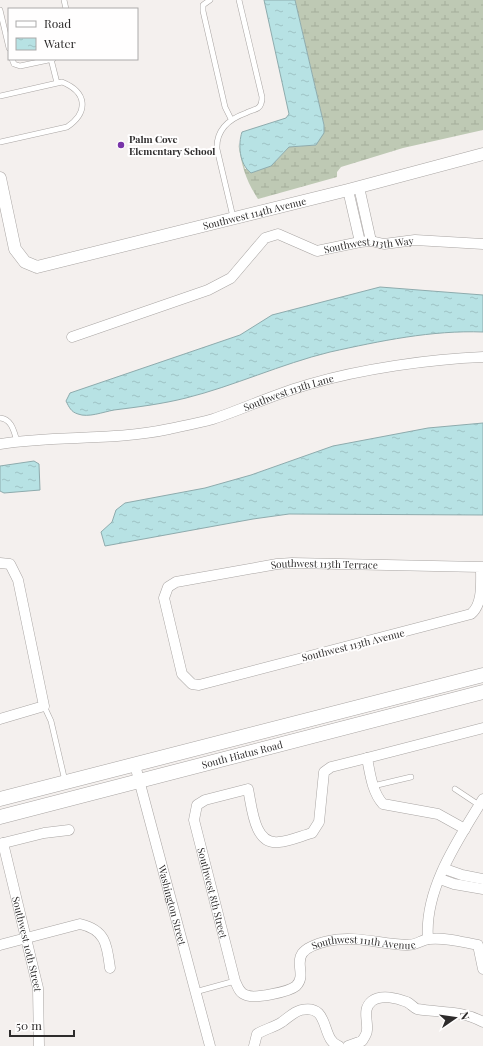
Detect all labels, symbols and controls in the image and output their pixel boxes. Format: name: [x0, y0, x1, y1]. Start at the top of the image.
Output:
legend: [8, 8, 138, 60]
text: Road: [44, 15, 71, 31]
text: Water: [43, 35, 77, 51]
place label: Palm Cove Elementary School: [129, 132, 215, 158]
marker: Palm Cove Elementary School: [116, 140, 126, 150]
street label: Southwest 114th Avenue: [201, 194, 308, 233]
street label: Southwest 113th Way: [322, 233, 414, 256]
street label: Southwest 113th Lane: [241, 371, 335, 414]
street label: Southwest 113th Terrace: [270, 556, 378, 572]
street label: Southwest 113th Avenue: [300, 625, 406, 665]
street label: South Hiatus Road: [200, 737, 284, 772]
street label: Southwest 8th Street: [194, 846, 231, 940]
street label: Washington Street: [155, 863, 190, 947]
street label: Southwest 10th Street: [9, 895, 45, 992]
street label: Southwest 111th Avenue: [309, 932, 417, 953]
north arrow: [435, 998, 475, 1038]
text: N: [457, 1010, 473, 1021]
scale bar: [10, 1012, 74, 1038]
text: 50 m: [16, 1017, 42, 1033]

